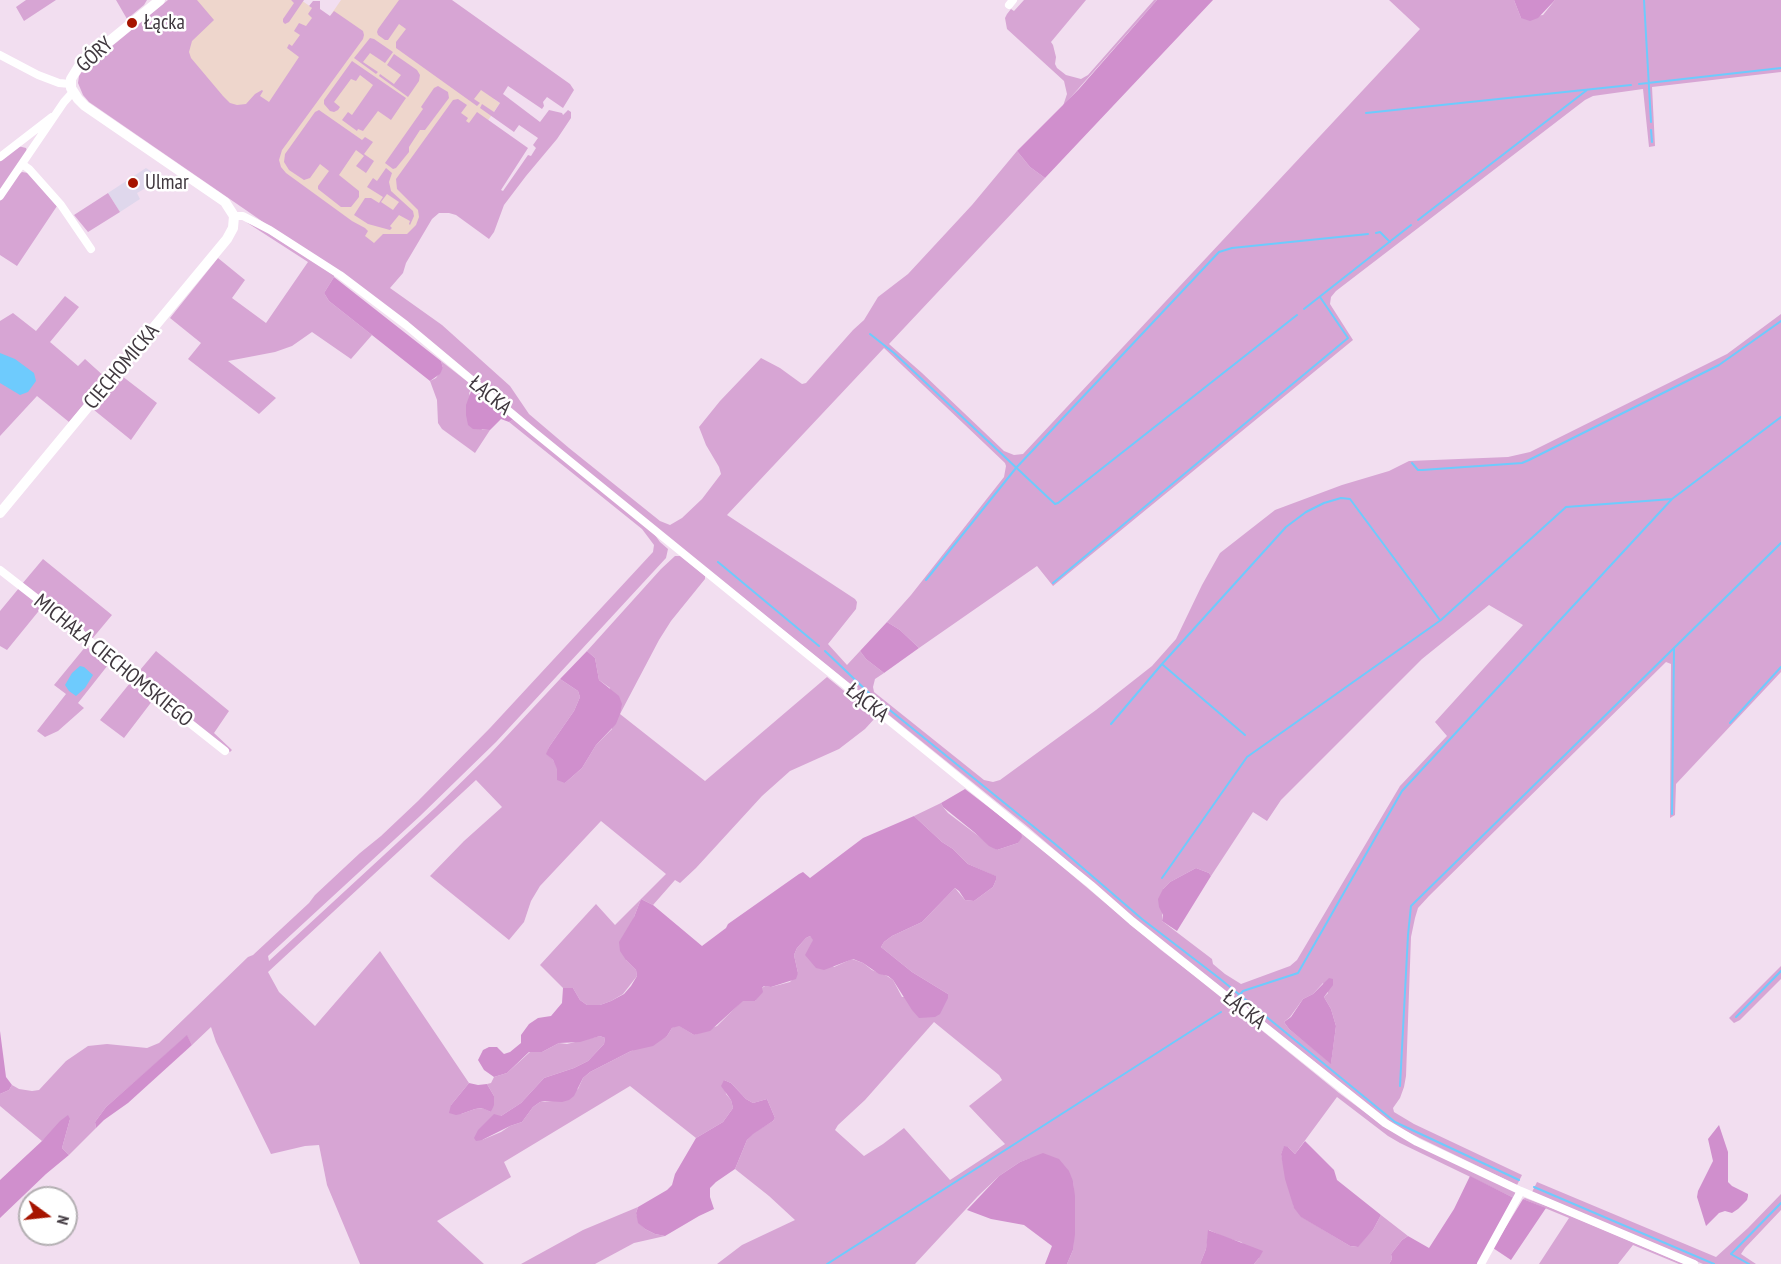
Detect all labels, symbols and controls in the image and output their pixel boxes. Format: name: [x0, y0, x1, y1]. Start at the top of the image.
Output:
place label: Łącka: [144, 10, 185, 36]
marker: Łącka: [125, 16, 139, 30]
street label: GÓRY: [72, 32, 118, 78]
place label: Ulmar: [145, 170, 189, 196]
marker: Ulmar: [126, 176, 140, 190]
street label: CIECHOMICKA: [79, 319, 165, 415]
street label: ŁĄCKA: [464, 371, 516, 421]
street label: MICHAŁA CIECHOMSKIEGO: [29, 589, 197, 733]
street label: ŁĄCKA: [840, 678, 894, 728]
street label: ŁĄCKA: [1217, 985, 1271, 1035]
north arrow: [18, 1186, 78, 1246]
text: N: [53, 1213, 74, 1227]

